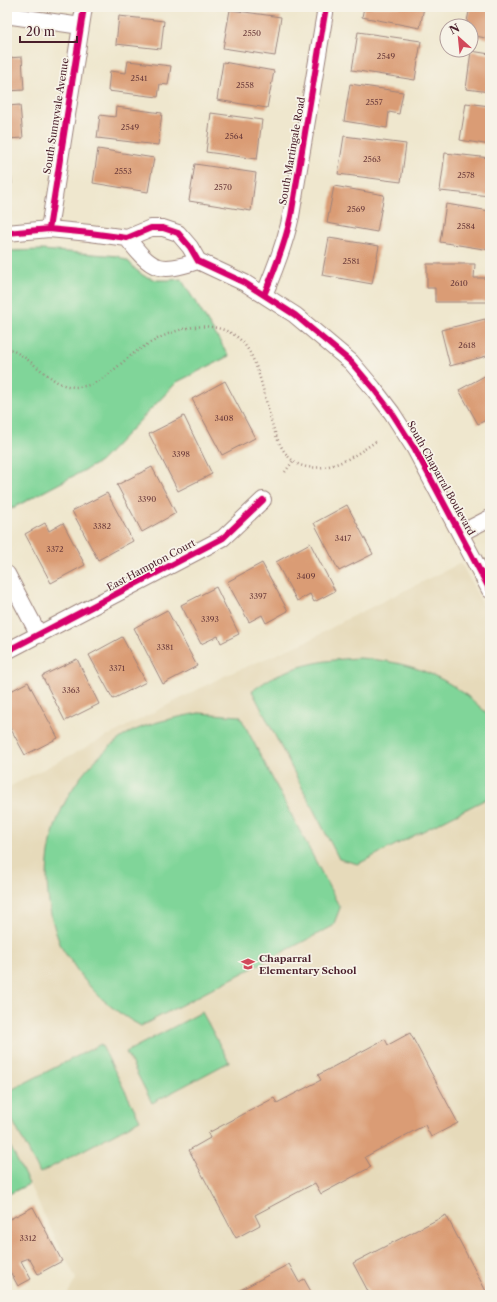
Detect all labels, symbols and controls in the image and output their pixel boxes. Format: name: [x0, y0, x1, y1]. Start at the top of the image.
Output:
scale bar: [20, 18, 77, 44]
north arrow: [439, 18, 479, 58]
text: N: [447, 20, 462, 37]
text: 20 m: [26, 24, 55, 39]
house number: 2550: [243, 28, 261, 38]
house number: 2549: [377, 51, 395, 61]
street label: South Sunnyvale Avenue: [40, 57, 72, 175]
house number: 2541: [131, 73, 148, 83]
house number: 2558: [236, 80, 254, 90]
street label: South Martingale Road: [276, 96, 308, 206]
house number: 2557: [365, 97, 383, 107]
house number: 2549: [121, 122, 139, 132]
house number: 2564: [225, 131, 243, 141]
house number: 2563: [363, 154, 381, 164]
house number: 2553: [114, 166, 132, 176]
house number: 2578: [457, 170, 475, 180]
house number: 2570: [214, 182, 232, 192]
house number: 2569: [347, 204, 365, 214]
house number: 2584: [457, 221, 476, 231]
house number: 2581: [342, 256, 360, 266]
house number: 2610: [450, 278, 468, 288]
house number: 2618: [458, 340, 476, 350]
house number: 3408: [215, 413, 234, 423]
street label: South Chaparral Boulevard: [404, 418, 478, 538]
house number: 3398: [172, 449, 190, 459]
house number: 3390: [138, 494, 156, 504]
house number: 3382: [93, 521, 111, 531]
house number: 3417: [335, 533, 351, 543]
street label: East Hampton Court: [105, 536, 198, 594]
house number: 3372: [46, 544, 64, 554]
house number: 3409: [297, 571, 316, 581]
house number: 3397: [249, 591, 267, 601]
house number: 3393: [201, 614, 219, 624]
house number: 3381: [157, 642, 174, 652]
house number: 3371: [109, 663, 126, 673]
house number: 3363: [62, 685, 80, 695]
place label: Chaparral Elementary School: [259, 952, 357, 977]
school or university icon: Chaparral Elementary School: [240, 956, 256, 972]
house number: 3312: [20, 1233, 37, 1243]

